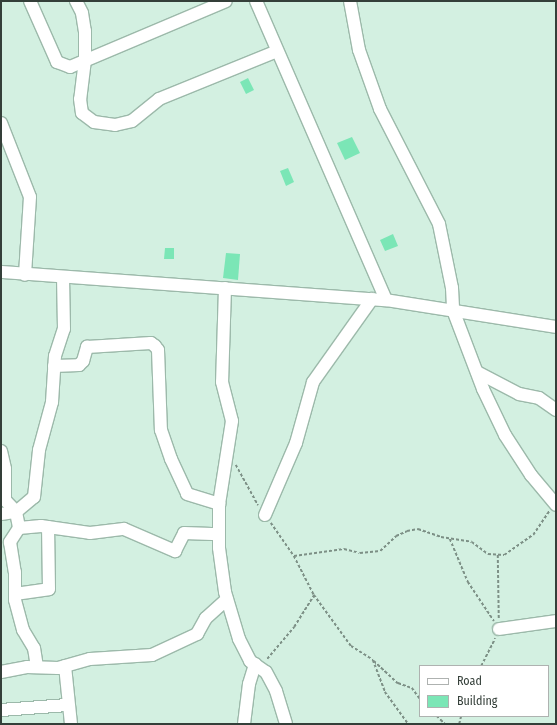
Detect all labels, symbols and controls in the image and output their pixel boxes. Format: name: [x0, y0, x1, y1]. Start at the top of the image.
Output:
legend: [419, 665, 549, 717]
text: Road: [457, 674, 482, 688]
text: Building: [457, 694, 497, 708]

